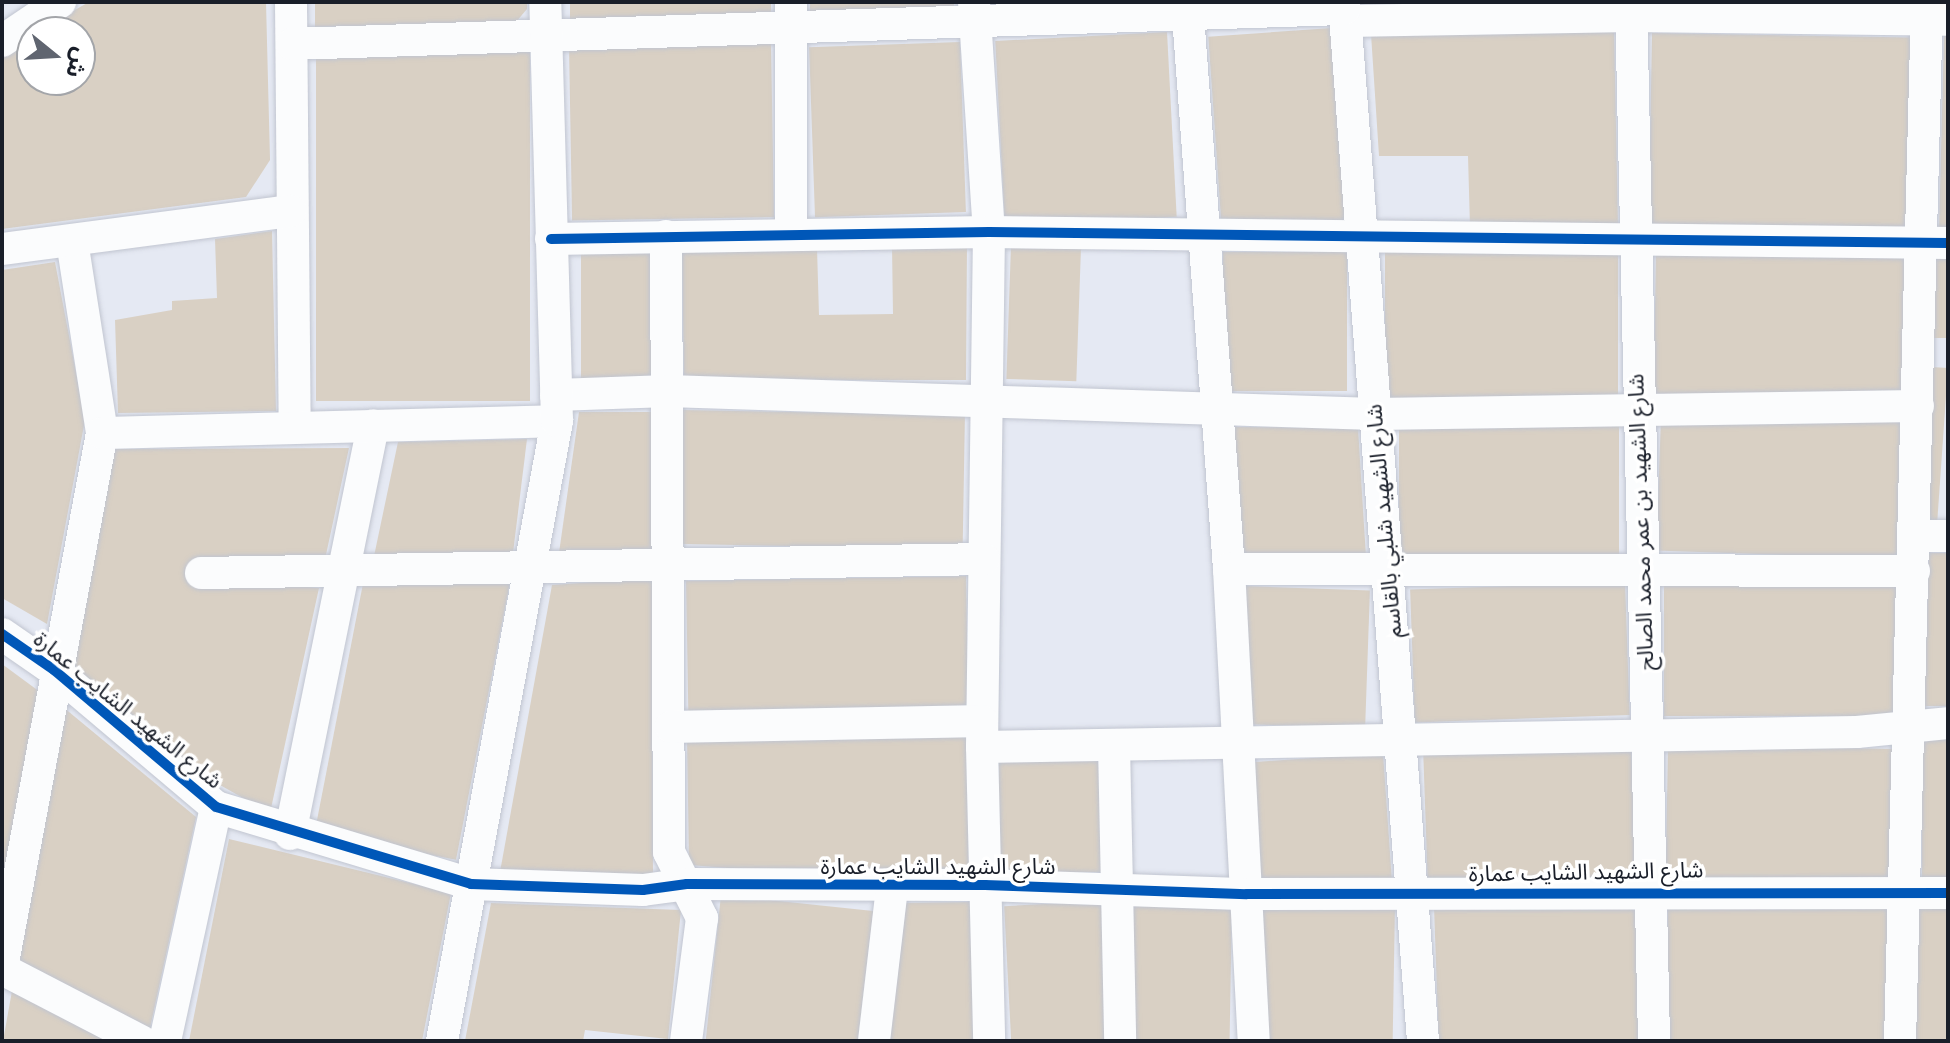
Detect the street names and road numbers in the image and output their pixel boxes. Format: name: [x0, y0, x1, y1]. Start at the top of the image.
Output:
street label: شارع الشهيد بن عمر محمد الصالح: [1623, 373, 1659, 671]
street label: شارع الشهيد شلبي بالقاسم: [1361, 403, 1407, 639]
street label: شارع الشهيد الشايب عمارة: [28, 626, 228, 794]
street label: شارع الشهيد الشايب عمارة: [821, 854, 1055, 880]
street label: شارع الشهيد الشايب عمارة: [1468, 857, 1704, 887]

